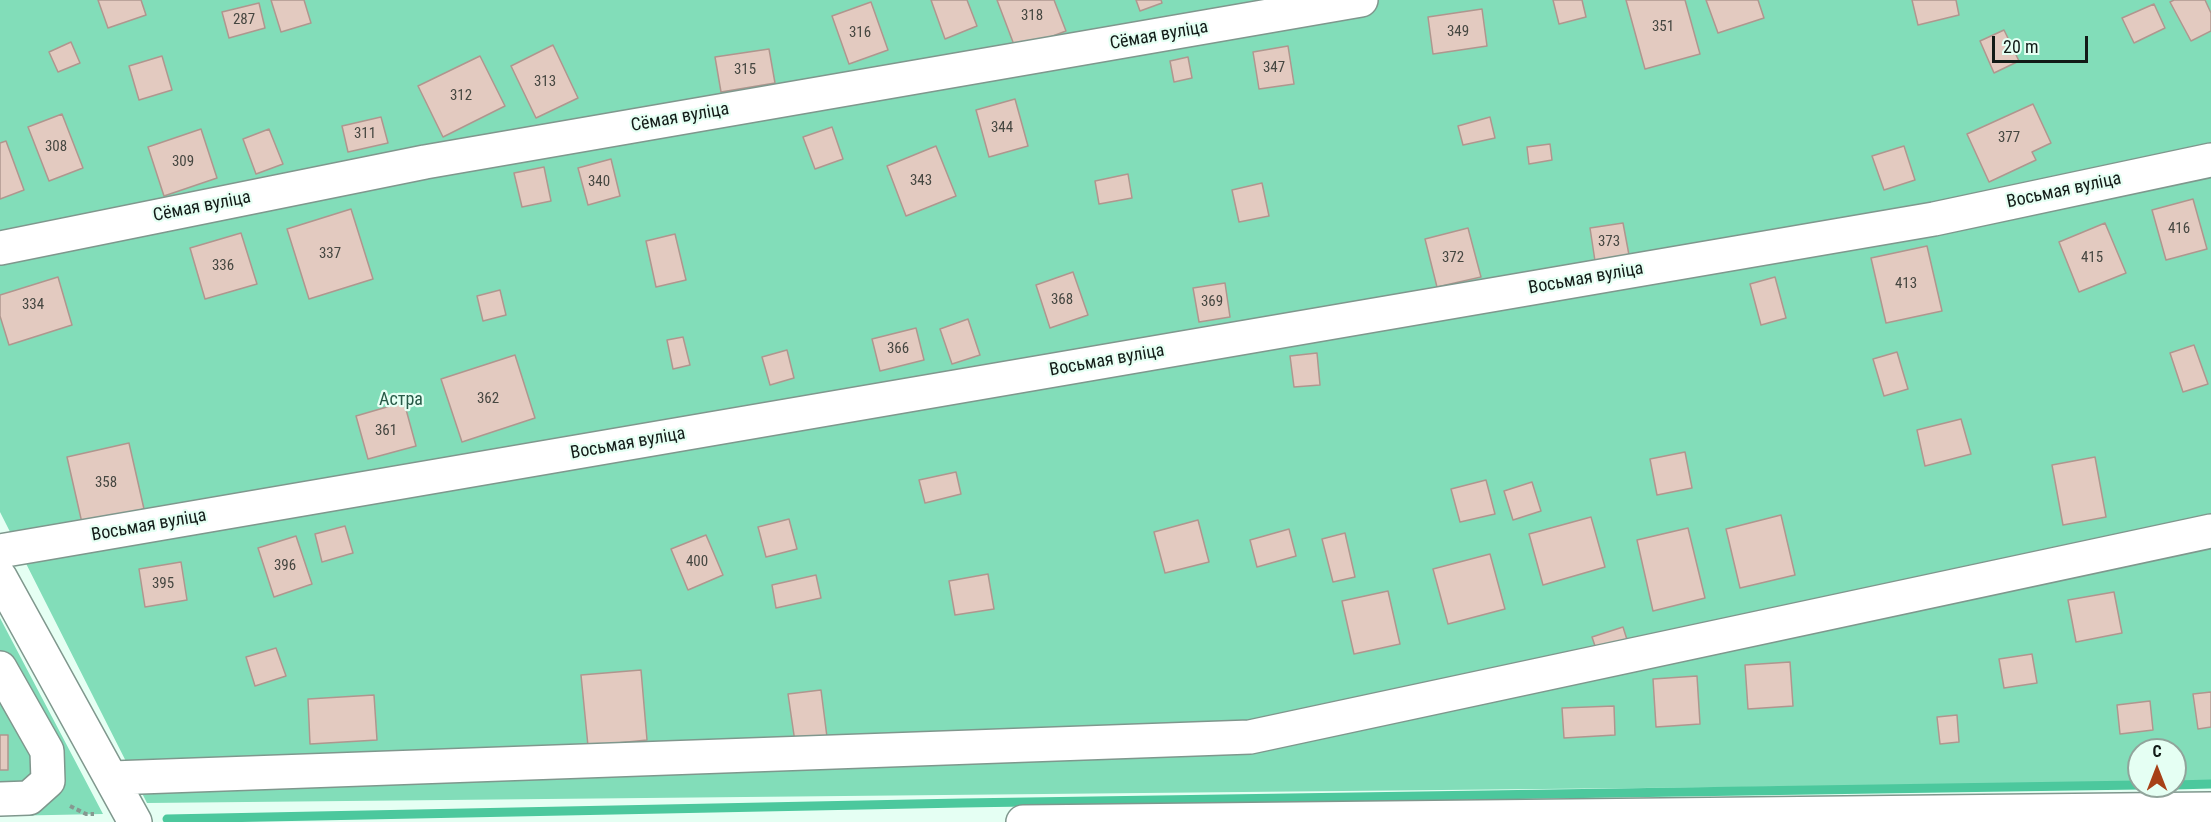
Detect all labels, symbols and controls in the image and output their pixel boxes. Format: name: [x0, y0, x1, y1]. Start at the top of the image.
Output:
house number: 318: [1021, 7, 1043, 25]
house number: 287: [233, 11, 255, 29]
street label: Сёмая вуліца: [1108, 17, 1210, 55]
house number: 351: [1652, 18, 1674, 36]
house number: 349: [1447, 23, 1469, 41]
house number: 316: [849, 24, 871, 42]
scale bar: [1995, 24, 2091, 62]
text: 20 m: [2003, 36, 2038, 57]
house number: 347: [1263, 59, 1285, 77]
house number: 315: [734, 61, 756, 79]
house number: 313: [534, 73, 556, 91]
house number: 312: [450, 87, 472, 105]
street label: Сёмая вуліца: [629, 99, 731, 137]
house number: 344: [991, 119, 1013, 137]
house number: 311: [354, 125, 376, 143]
house number: 377: [1998, 129, 2020, 147]
house number: 308: [45, 138, 67, 156]
house number: 309: [172, 153, 194, 171]
street label: Восьмая вуліца: [2005, 168, 2123, 214]
house number: 343: [910, 172, 932, 190]
house number: 340: [588, 173, 610, 191]
street label: Сёмая вуліца: [151, 187, 253, 227]
house number: 416: [2168, 220, 2190, 238]
house number: 373: [1598, 233, 1620, 251]
house number: 337: [319, 245, 341, 263]
house number: 372: [1442, 249, 1464, 267]
house number: 415: [2081, 249, 2103, 267]
house number: 336: [212, 257, 234, 275]
street label: Восьмая вуліца: [1527, 258, 1645, 300]
house number: 413: [1895, 275, 1917, 293]
house number: 368: [1051, 291, 1073, 309]
house number: 369: [1201, 293, 1223, 311]
house number: 334: [22, 296, 44, 314]
house number: 366: [887, 340, 909, 358]
street label: Восьмая вуліца: [1048, 340, 1166, 382]
park label: Астра: [379, 389, 423, 411]
house number: 362: [477, 390, 499, 408]
house number: 361: [375, 422, 397, 440]
street label: Восьмая вуліца: [569, 423, 687, 465]
house number: 358: [95, 474, 117, 492]
street label: Восьмая вуліца: [90, 505, 208, 547]
house number: 400: [686, 553, 708, 571]
house number: 396: [274, 557, 296, 575]
house number: 395: [152, 575, 174, 593]
north arrow: [2127, 738, 2187, 798]
text: С: [2152, 742, 2162, 761]

